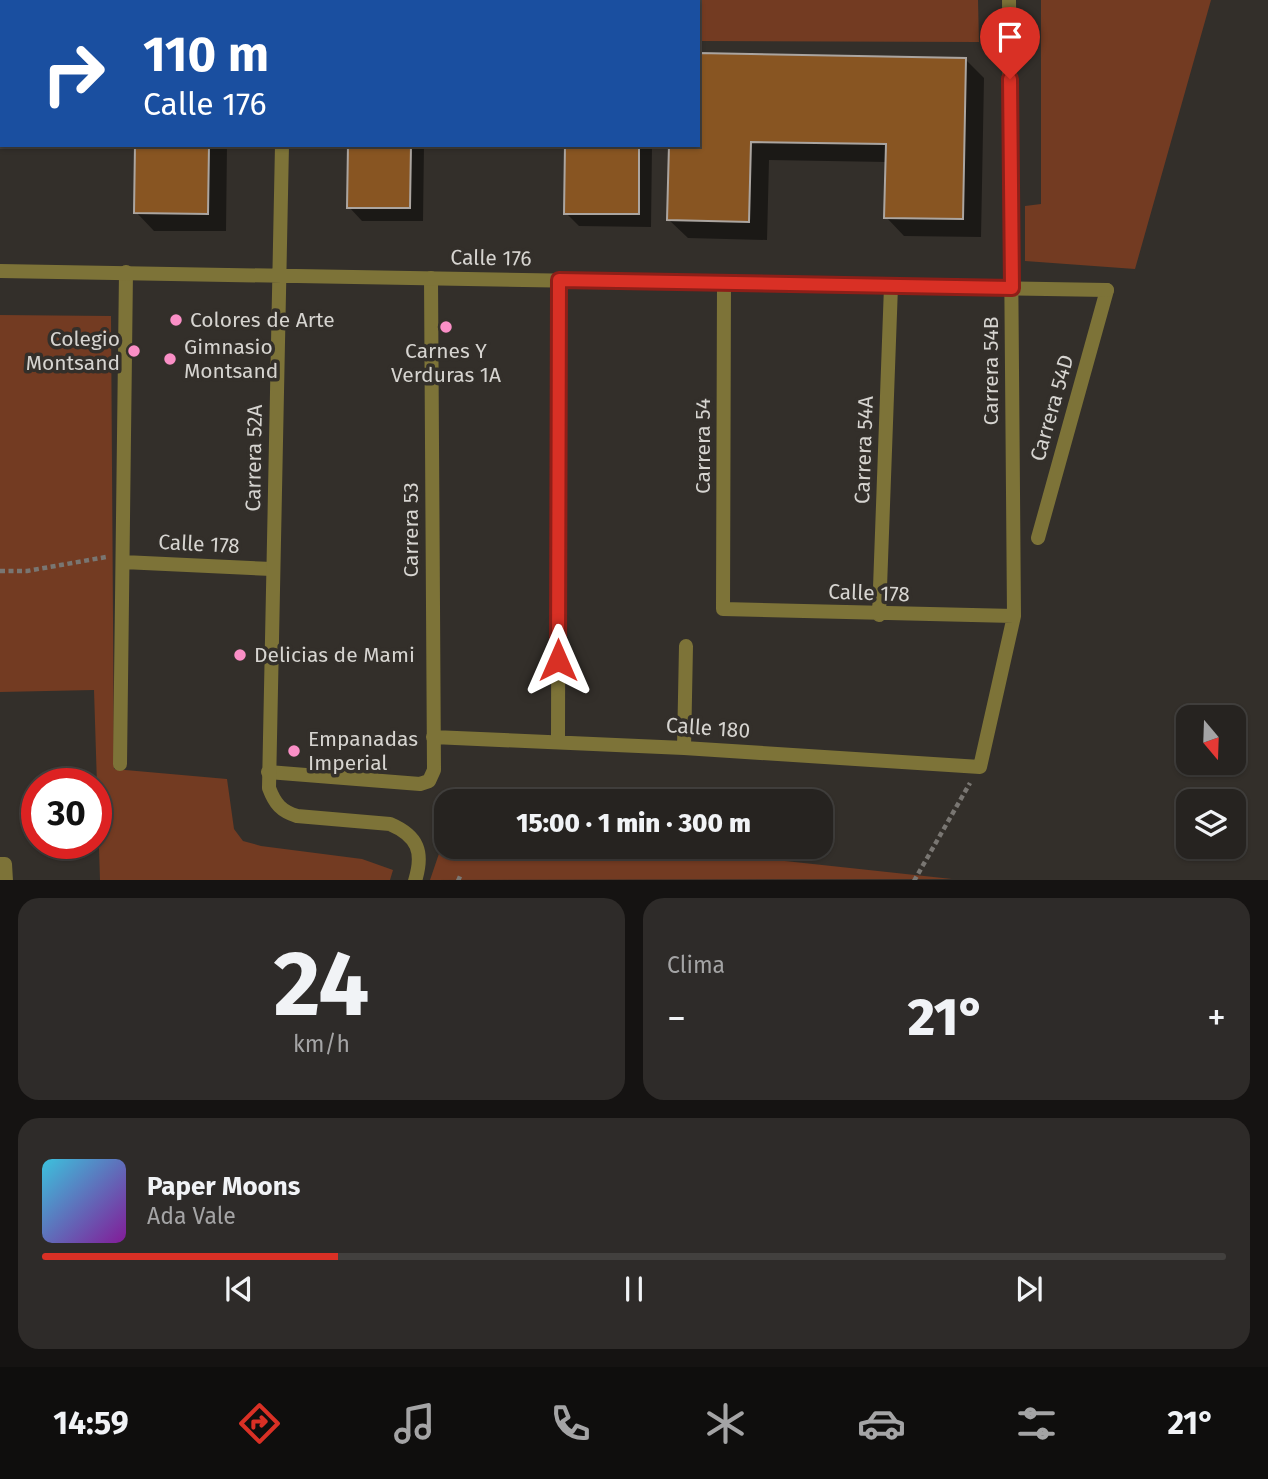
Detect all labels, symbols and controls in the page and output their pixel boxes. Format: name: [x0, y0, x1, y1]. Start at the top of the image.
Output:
pin: [980, 7, 1040, 79]
icon: arrive: [991, 18, 1029, 56]
text: 110 m: [143, 25, 269, 84]
icon: right: [28, 28, 119, 119]
text: Calle 176: [143, 85, 267, 123]
street label: Calle 176: [450, 244, 532, 272]
place label: Colores de Arte: [190, 307, 335, 333]
marker: Colores de Arte: [168, 312, 184, 328]
street label: Carrera 54B: [978, 317, 1004, 425]
marker: Carnes Y Verduras 1A: [438, 319, 454, 335]
place label: Colegio Montsand: [26, 326, 120, 376]
place label: Gimnasio Montsand: [184, 334, 278, 384]
place label: Carnes Y Verduras 1A: [391, 338, 501, 388]
marker: Colegio Montsand: [126, 343, 142, 359]
marker: Gimnasio Montsand: [162, 351, 178, 367]
street label: Carrera 54D: [1024, 352, 1080, 464]
street label: Carrera 54A: [849, 396, 879, 504]
street label: Carrera 54: [690, 398, 716, 494]
street label: Carrera 52A: [240, 404, 268, 512]
street label: Carrera 53: [398, 482, 424, 578]
street label: Calle 178: [158, 529, 240, 559]
street label: Calle 178: [828, 579, 910, 607]
position arrow: [521, 623, 595, 697]
place label: Delicias de Mami: [254, 642, 415, 668]
marker: Delicias de Mami: [232, 647, 248, 663]
north arrow: [1176, 705, 1246, 775]
map controls: [1176, 705, 1246, 859]
street label: Calle 180: [665, 712, 751, 744]
place label: Empanadas Imperial: [308, 726, 418, 776]
marker: Empanadas Imperial: [286, 743, 302, 759]
speed limit sign: 30: [21, 768, 112, 859]
button: layers: [1176, 789, 1246, 859]
text: 15:00 · 1 min · 300 m: [516, 808, 751, 839]
text: 24: [274, 930, 369, 1039]
text: Clima: [667, 951, 725, 979]
text: 21°: [908, 986, 985, 1049]
text: −: [667, 995, 686, 1041]
text: +: [1207, 995, 1226, 1041]
text: km/h: [293, 1030, 350, 1058]
text: Paper Moons: [147, 1171, 300, 1202]
text: Ada Vale: [147, 1202, 236, 1230]
icon: previous: [220, 1270, 258, 1308]
icon: pause: [615, 1270, 653, 1308]
icon: next: [1010, 1270, 1048, 1308]
icon: directions: [235, 1399, 284, 1448]
icon: music: [390, 1399, 439, 1448]
icon: phone: [546, 1399, 595, 1448]
icon: climate: [701, 1399, 750, 1448]
icon: car: [857, 1399, 906, 1448]
icon: filters: [1012, 1399, 1061, 1448]
text: 14:59: [53, 1404, 129, 1442]
text: 21°: [1167, 1404, 1215, 1442]

